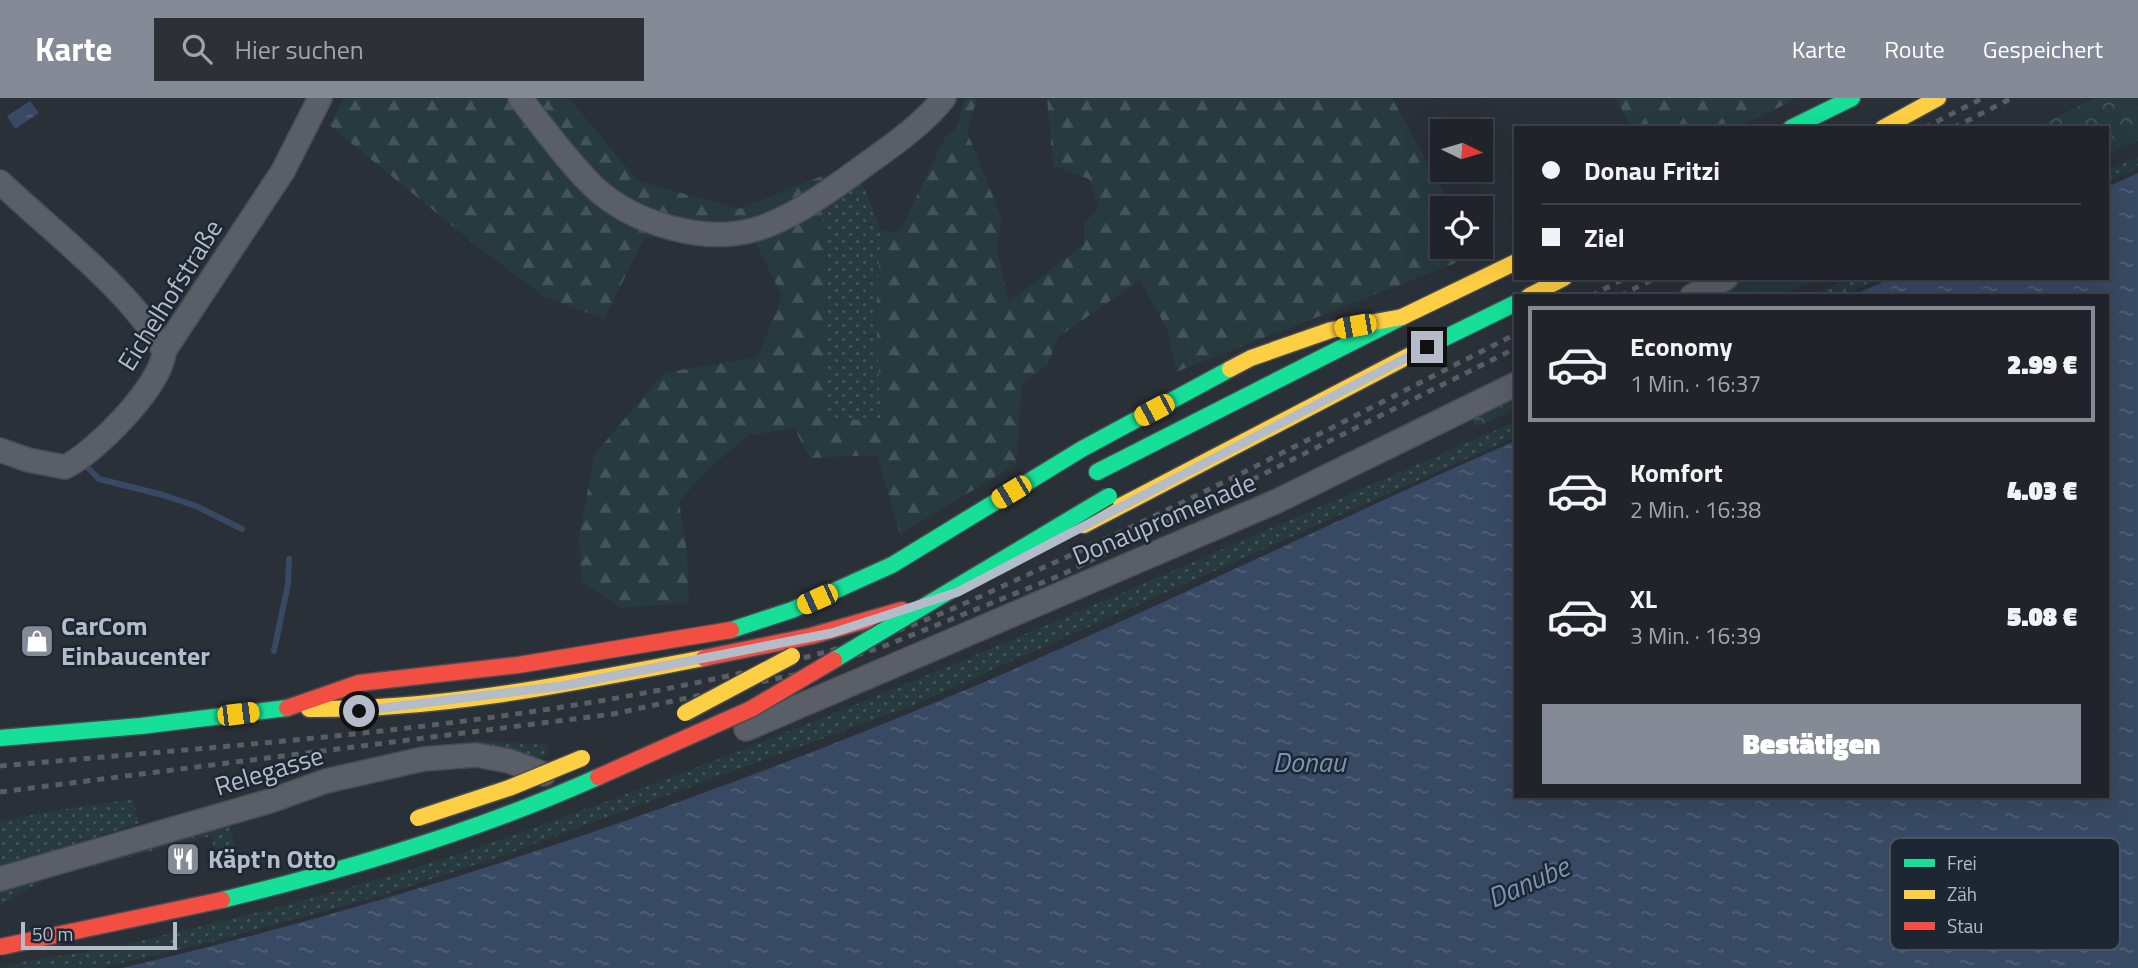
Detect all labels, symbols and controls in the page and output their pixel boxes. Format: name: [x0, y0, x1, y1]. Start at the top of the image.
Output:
search box: [154, 18, 644, 81]
text: Karte: [35, 24, 112, 74]
icon: search: [178, 30, 216, 68]
text: Hier suchen: [234, 30, 364, 69]
text: Karte: [1792, 31, 1846, 67]
text: Route: [1884, 31, 1945, 67]
text: Gespeichert: [1983, 31, 2103, 67]
north arrow: [1430, 119, 1493, 182]
map controls: [1430, 119, 1493, 259]
text: Donau Fritzi: [1584, 151, 1720, 190]
button: locate: [1430, 196, 1493, 259]
street label: Eichelhofstraße: [107, 211, 232, 378]
text: Ziel: [1584, 218, 1625, 257]
car: [1333, 312, 1378, 340]
text: Economy: [1630, 327, 1732, 366]
route end: [1411, 331, 1443, 363]
icon: car: [1546, 333, 1609, 396]
text: 2.99 €: [2007, 345, 2077, 384]
text: 1 Min. · 16:37: [1630, 366, 1761, 401]
car: [1131, 391, 1178, 429]
text: Komfort: [1630, 453, 1723, 492]
icon: car: [1546, 459, 1609, 522]
street label: Donaupromenade: [1066, 462, 1262, 575]
text: 4.03 €: [2007, 471, 2077, 510]
car: [988, 472, 1035, 512]
text: 2 Min. · 16:38: [1630, 492, 1761, 527]
text: XL: [1630, 579, 1657, 618]
car: [794, 581, 841, 617]
icon: car: [1546, 585, 1609, 648]
text: 5.08 €: [2007, 597, 2077, 636]
place label: CarCom Einbaucenter: [61, 606, 210, 675]
text: 3 Min. · 16:39: [1630, 618, 1761, 653]
shop icon: CarCom Einbaucenter: [18, 622, 56, 660]
route start: [343, 695, 375, 727]
car: [216, 701, 261, 727]
button: Bestätigen: [1542, 704, 2081, 784]
street label: Relegasse: [210, 736, 328, 806]
water label: Donau: [1273, 740, 1347, 783]
legend: [1890, 838, 2120, 950]
place label: Käpt'n Otto: [208, 839, 336, 878]
restaurant icon: Käpt'n Otto: [164, 840, 202, 878]
water label: Danube: [1480, 844, 1578, 919]
text: Frei: [1947, 848, 1977, 877]
text: Zäh: [1947, 879, 1977, 908]
text: Stau: [1947, 911, 1983, 940]
scale bar: [21, 919, 177, 951]
text: 50 m: [32, 919, 73, 948]

